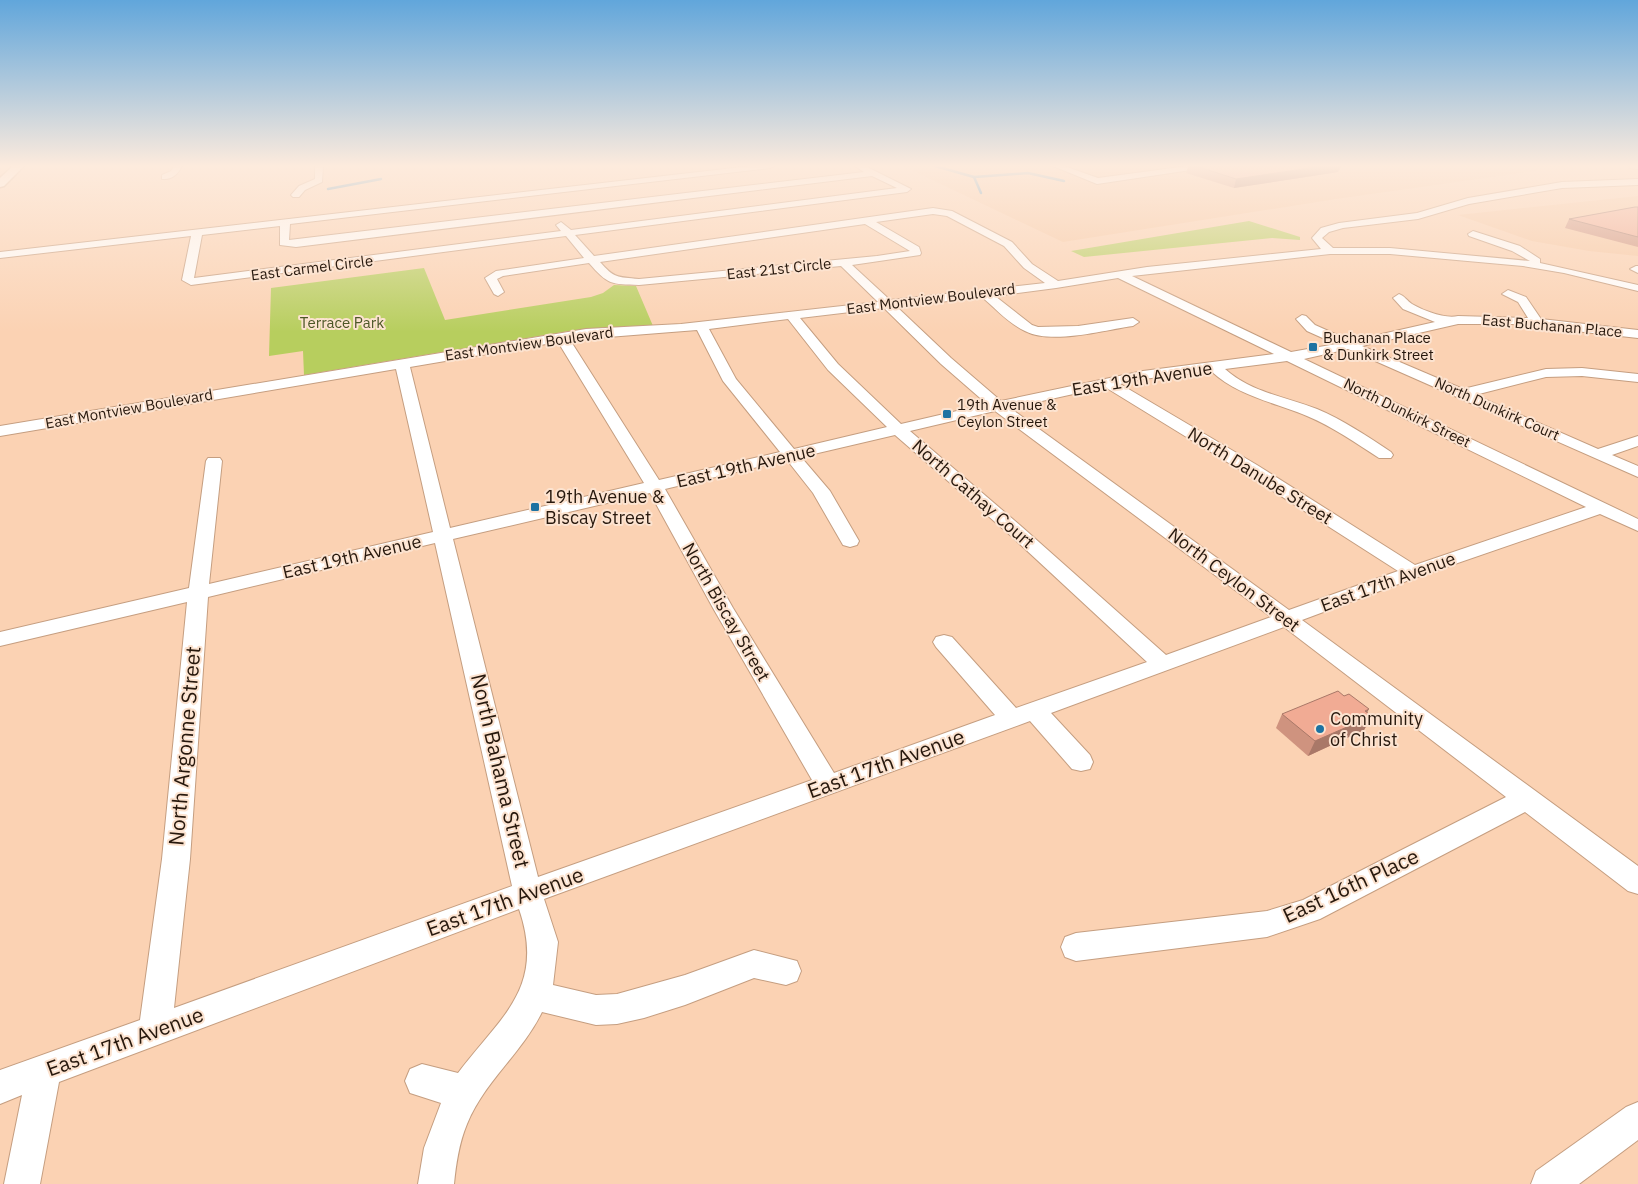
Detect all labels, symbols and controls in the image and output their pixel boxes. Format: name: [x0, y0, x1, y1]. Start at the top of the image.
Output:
street label: East Carmel Circle: [250, 251, 374, 284]
street label: East 21st Circle: [726, 254, 832, 283]
street label: East Montview Boulevard: [846, 279, 1016, 318]
street label: East Buchanan Place: [1481, 310, 1623, 341]
park label: Terrace Park: [300, 313, 384, 332]
street label: East Montview Boulevard: [444, 322, 614, 365]
place label: Buchanan Place & Dunkirk Street: [1323, 328, 1434, 364]
marker: Buchanan Place & Dunkirk Street: [1307, 341, 1319, 353]
street label: East 19th Avenue: [1070, 356, 1214, 401]
street label: North Dunkirk Court: [1432, 372, 1563, 445]
street label: North Dunkirk Street: [1341, 374, 1474, 452]
street label: East Montview Boulevard: [44, 384, 214, 433]
place label: 19th Avenue & Ceylon Street: [957, 395, 1057, 431]
marker: 19th Avenue & Ceylon Street: [941, 408, 953, 420]
street label: North Danube Street: [1184, 422, 1337, 529]
street label: North Cathay Court: [907, 434, 1039, 553]
street label: East 19th Avenue: [674, 438, 818, 493]
place label: 19th Avenue & Biscay Street: [545, 485, 665, 529]
marker: 19th Avenue & Biscay Street: [529, 501, 541, 513]
street label: North Ceylon Street: [1164, 523, 1305, 637]
street label: East 19th Avenue: [280, 529, 424, 584]
street label: North Biscay Street: [677, 538, 776, 685]
street label: East 17th Avenue: [1317, 546, 1458, 617]
street label: North Argonne Street: [161, 645, 207, 847]
street label: North Bahama Street: [465, 671, 537, 871]
place label: Community of Christ: [1330, 707, 1423, 751]
street label: East 17th Avenue: [803, 722, 968, 805]
marker: Community of Christ: [1314, 723, 1326, 735]
street label: East 16th Place: [1278, 841, 1423, 929]
street label: East 17th Avenue: [422, 860, 587, 943]
street label: East 17th Avenue: [42, 1000, 207, 1083]

